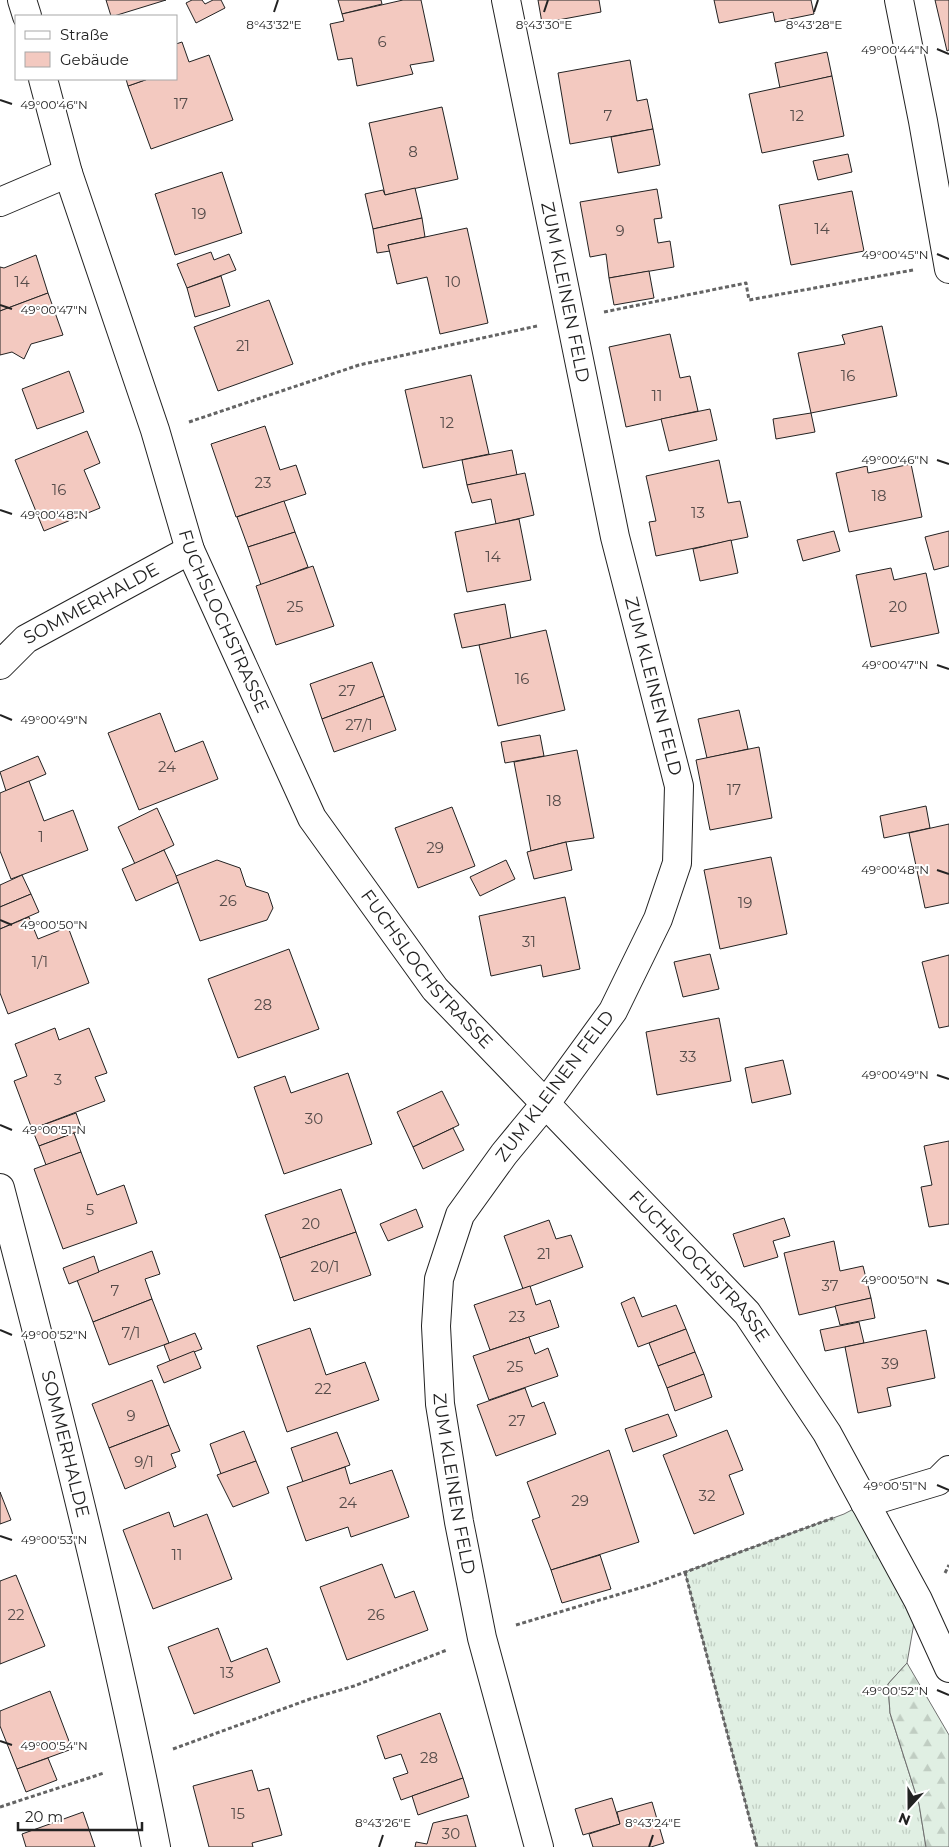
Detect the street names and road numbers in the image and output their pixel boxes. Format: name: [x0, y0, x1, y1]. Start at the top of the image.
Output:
street label: ZUM KLEINEN FELD: [536, 200, 594, 384]
street label: FUCHSLOCHSTRASSE: [174, 527, 274, 716]
street label: SOMMERHALDE: [20, 558, 163, 649]
street label: ZUM KLEINEN FELD: [620, 594, 687, 778]
street label: FUCHSLOCHSTRASSE: [356, 885, 497, 1053]
street label: ZUM KLEINEN FELD: [491, 1006, 619, 1166]
street label: FUCHSLOCHSTRASSE: [624, 1186, 774, 1346]
street label: SOMMERHALDE: [36, 1368, 94, 1520]
street label: ZUM KLEINEN FELD: [428, 1392, 480, 1576]

